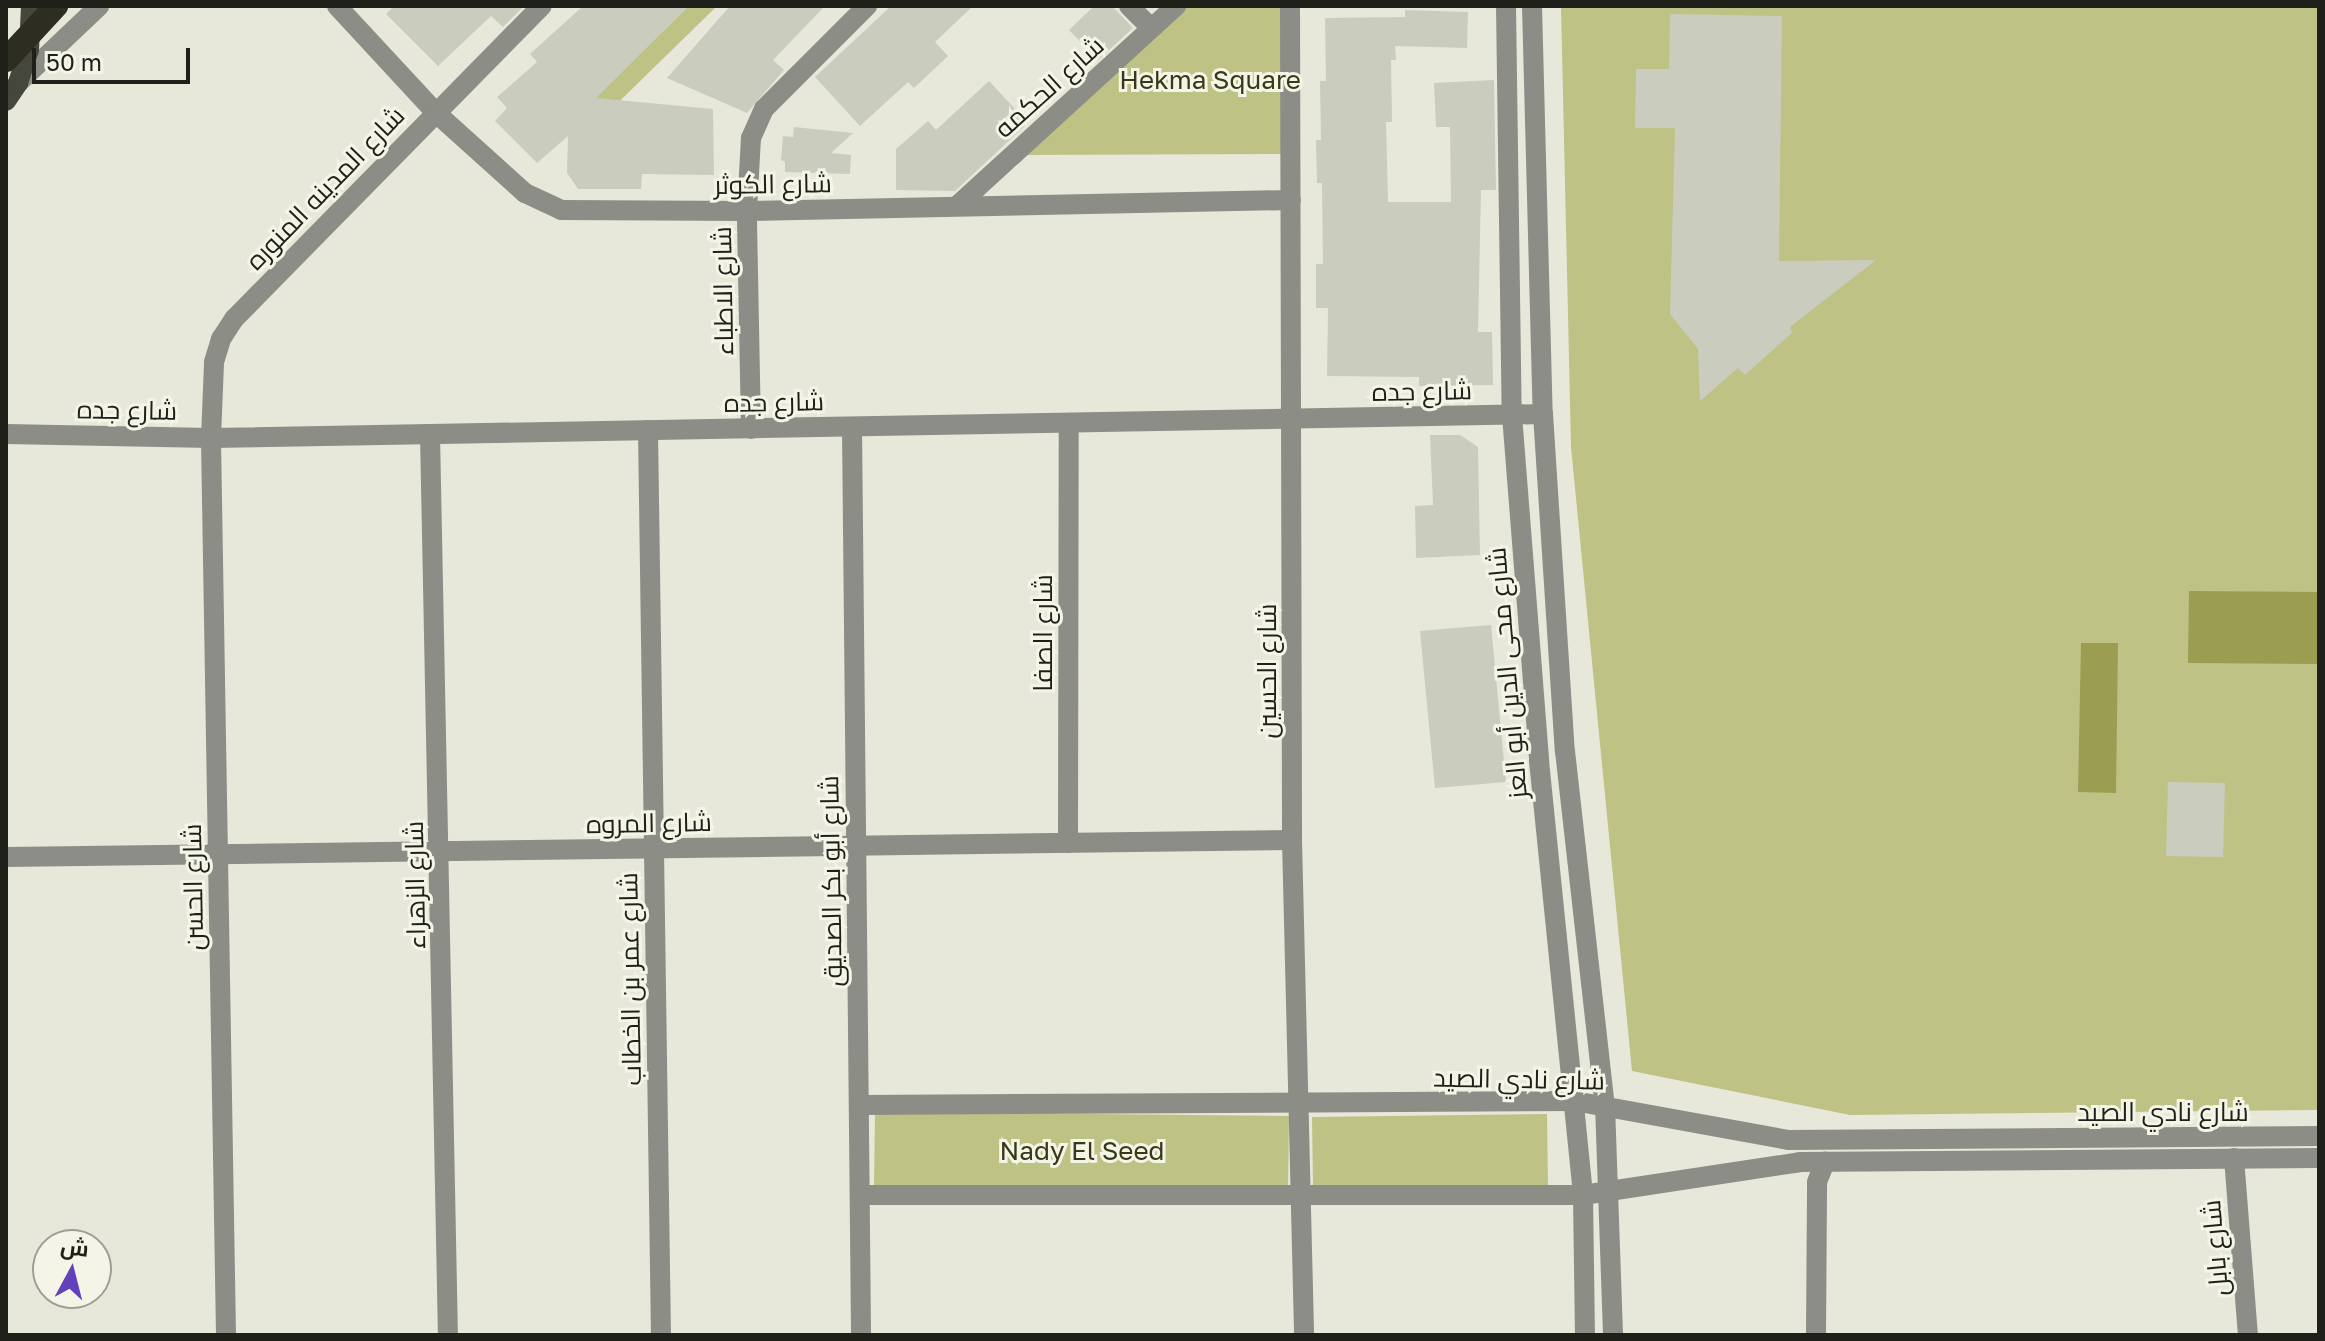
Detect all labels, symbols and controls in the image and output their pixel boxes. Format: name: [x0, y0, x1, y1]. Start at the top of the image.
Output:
street label: شارع الحكمه: [988, 30, 1110, 144]
scale bar: [36, 32, 194, 82]
text: 50 m: [46, 47, 102, 76]
park label: Hekma Square: [1119, 64, 1301, 96]
street label: شارع المدينه المنوره: [239, 100, 411, 276]
street label: شارع الكوثر: [714, 167, 832, 201]
street label: شارع الاطباء: [706, 226, 740, 356]
street label: شارع جده: [1372, 375, 1472, 407]
street label: شارع جده: [724, 386, 824, 418]
street label: شارع جده: [77, 394, 177, 426]
street label: شارع محى الدين أبو العز: [1480, 546, 1534, 800]
street label: شارع الصفا: [1027, 574, 1059, 692]
street label: شارع الحسين: [1251, 604, 1283, 738]
street label: شارع أبو بكر الصديق: [814, 775, 848, 987]
street label: شارع المروه: [586, 806, 712, 840]
street label: شارع الزهراء: [398, 821, 432, 949]
street label: شارع الحسن: [176, 823, 210, 951]
street label: شارع عمر بن الخطاب: [613, 872, 647, 1086]
street label: شارع نادي الصيد: [1433, 1062, 1605, 1096]
street label: شارع نادي الصيد: [2077, 1096, 2249, 1128]
park label: Nady El Seed: [1000, 1135, 1164, 1167]
street label: شارع بابل: [2195, 1199, 2235, 1297]
north arrow: [32, 1229, 112, 1309]
text: ش: [59, 1232, 90, 1262]

